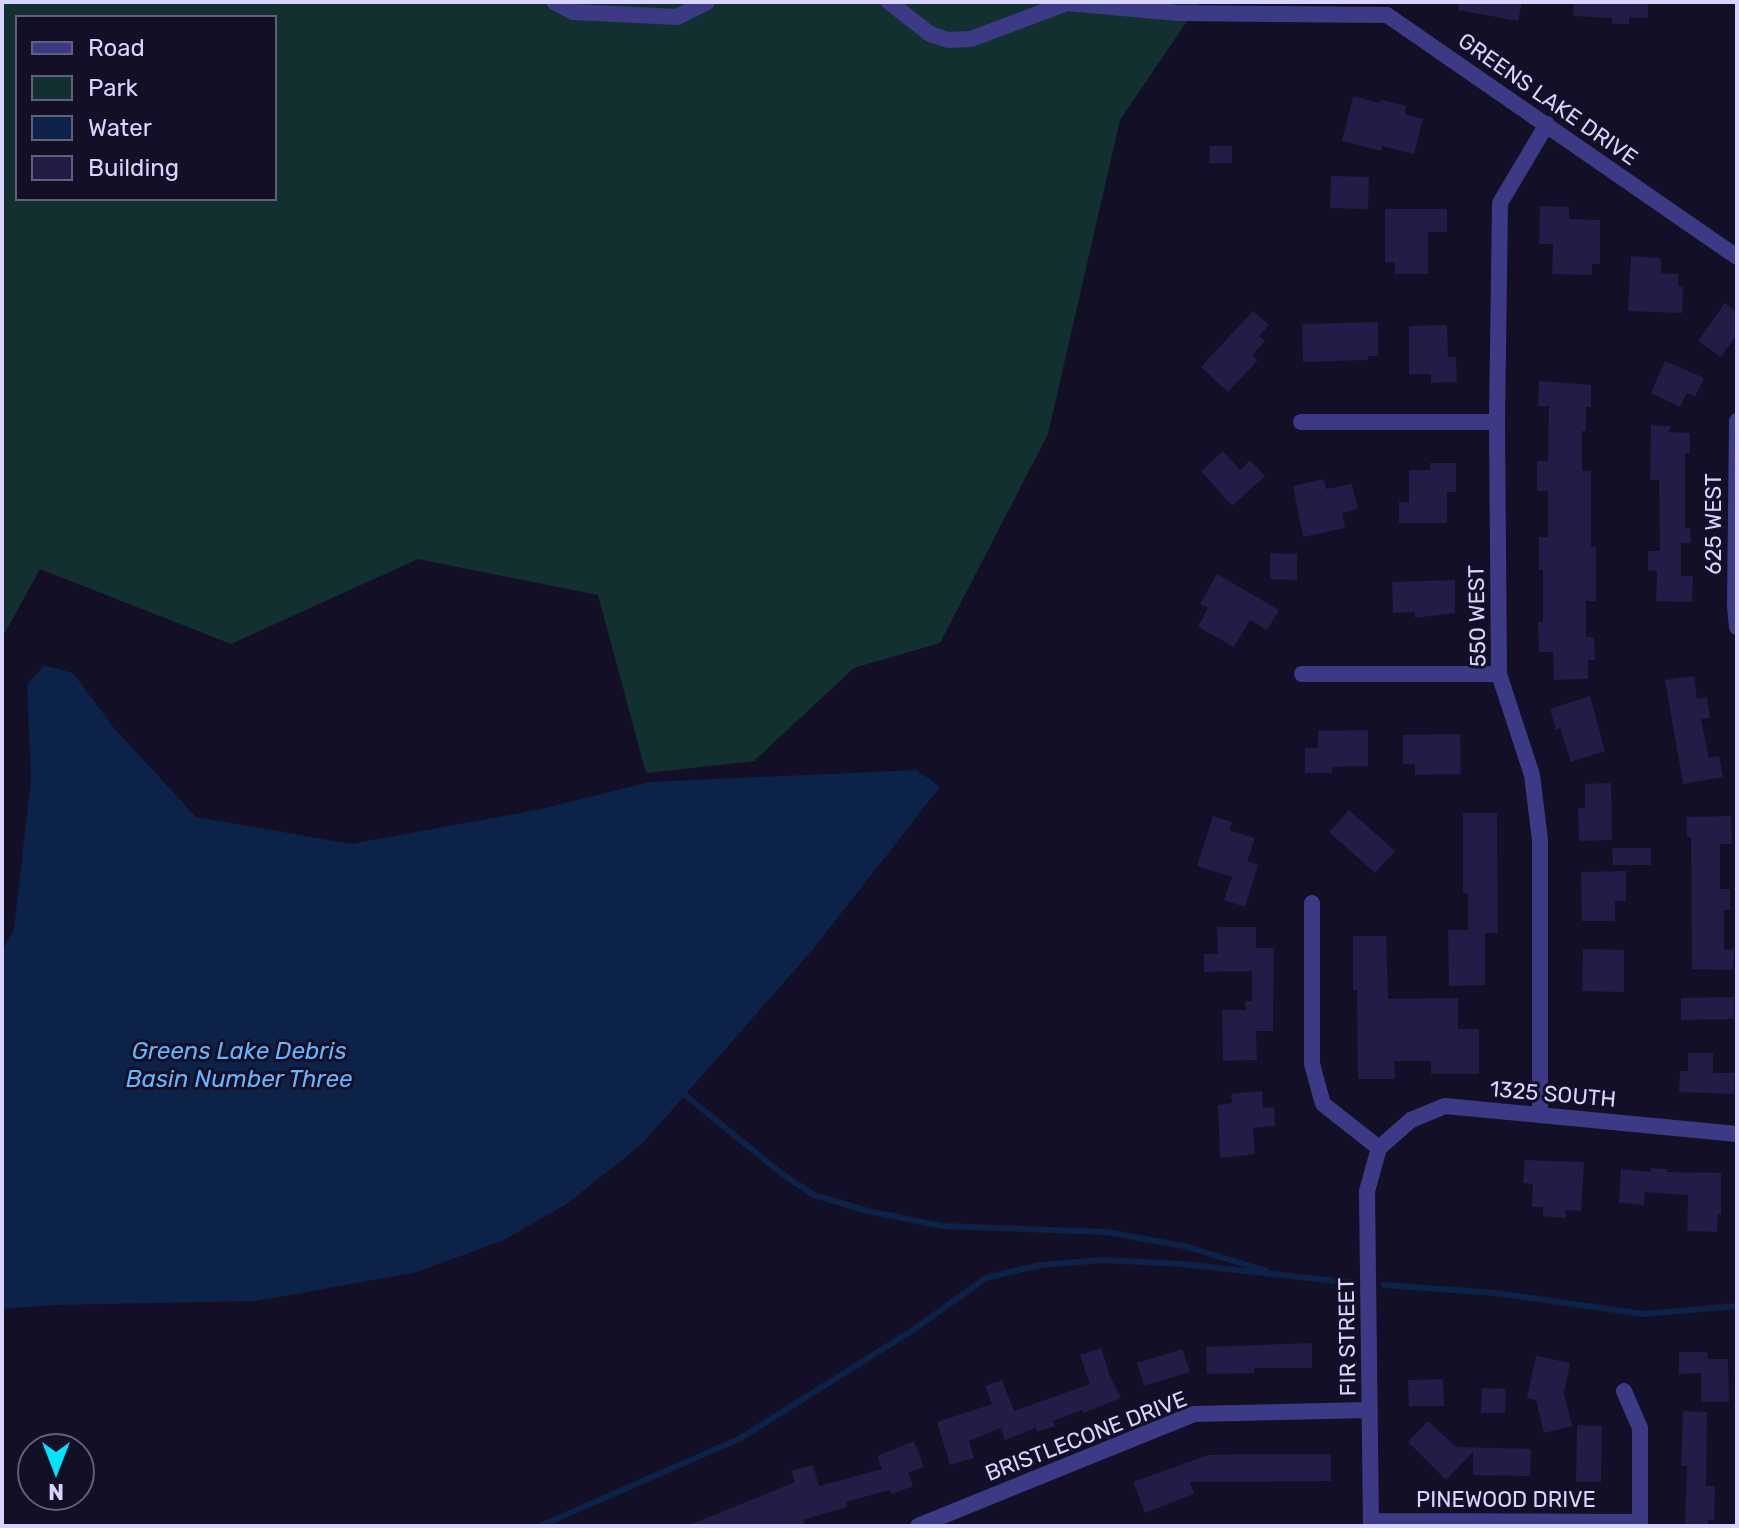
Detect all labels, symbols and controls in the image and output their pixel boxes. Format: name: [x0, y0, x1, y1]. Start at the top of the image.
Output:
legend: [16, 16, 276, 200]
street label: GREENS LAKE DRIVE: [1453, 27, 1643, 171]
text: Road: [88, 34, 145, 62]
text: Park: [88, 74, 139, 102]
text: Water: [88, 114, 152, 142]
text: Building: [88, 154, 179, 182]
street label: 625 WEST: [1700, 473, 1727, 575]
street label: 550 WEST: [1463, 564, 1491, 667]
water label: Greens Lake Debris Basin Number Three: [126, 1037, 352, 1093]
street label: 1325 SOUTH: [1489, 1075, 1617, 1113]
street label: FIR STREET: [1332, 1277, 1362, 1397]
street label: BRISTLECONE DRIVE: [981, 1385, 1191, 1487]
north arrow: [16, 1432, 96, 1512]
text: N: [48, 1478, 64, 1505]
street label: PINEWOOD DRIVE: [1416, 1486, 1596, 1513]

